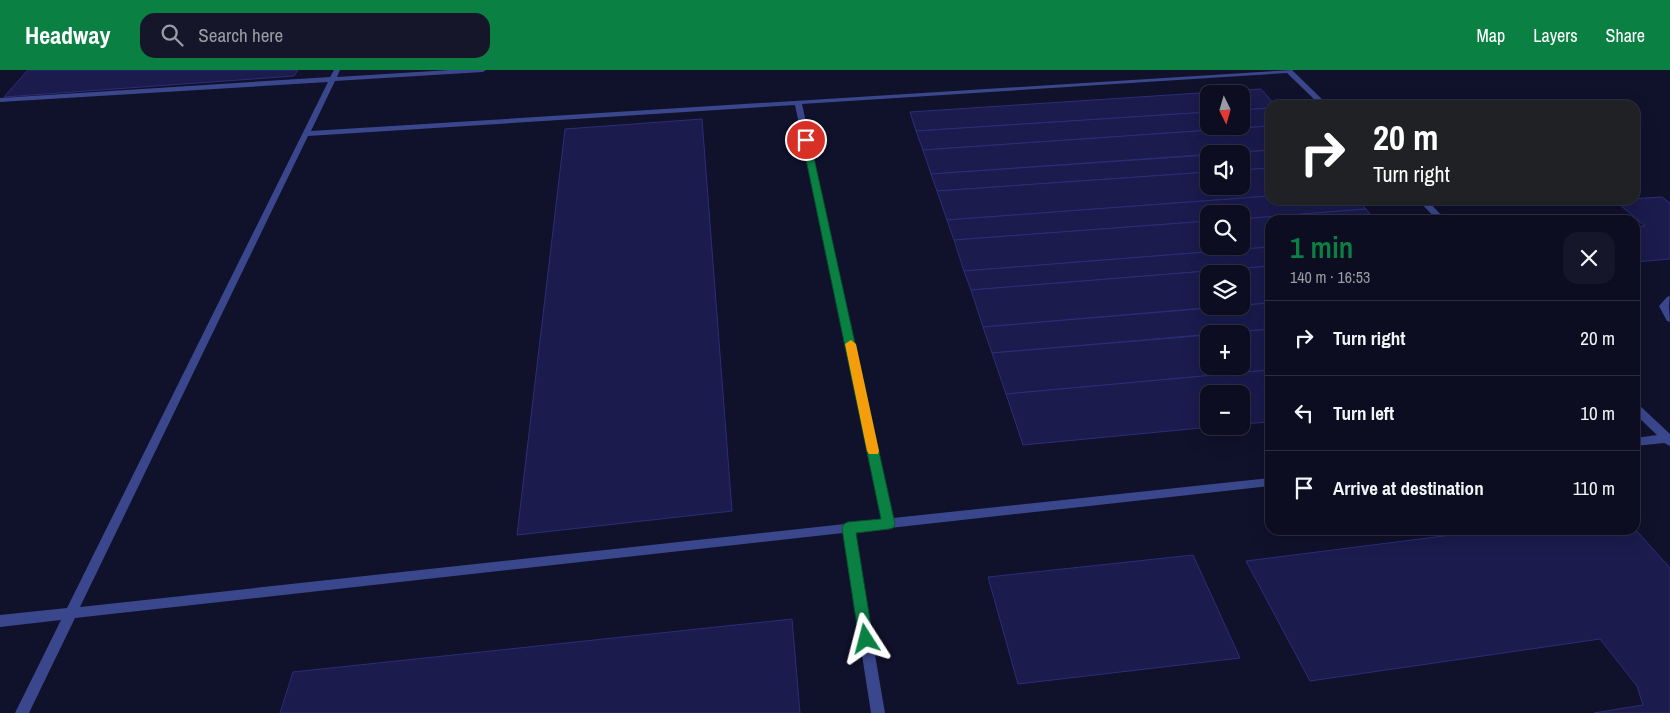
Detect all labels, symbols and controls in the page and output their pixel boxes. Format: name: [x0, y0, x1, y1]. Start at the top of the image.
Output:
search box: [140, 13, 490, 58]
text: Headway: [25, 19, 110, 51]
icon: search: [158, 21, 186, 49]
text: Search here: [198, 22, 283, 48]
text: Map: [1477, 23, 1505, 48]
text: Layers: [1533, 23, 1578, 48]
text: Share: [1606, 23, 1645, 48]
north arrow: [1200, 85, 1250, 135]
map controls: [1200, 85, 1250, 435]
text: 20 m: [1373, 114, 1438, 161]
pin: [785, 119, 827, 161]
icon: right: [1290, 120, 1355, 185]
icon: arrive: [792, 126, 820, 154]
button: sound: [1200, 145, 1250, 195]
text: Turn right: [1373, 159, 1450, 189]
button: search: [1200, 205, 1250, 255]
text: 1 min: [1290, 227, 1353, 267]
button: close: [1563, 232, 1615, 284]
button: layers: [1200, 265, 1250, 315]
text: 140 m · 16:53: [1290, 266, 1370, 288]
icon: right: [1290, 324, 1318, 352]
button: +: [1200, 325, 1250, 375]
text: Turn right: [1333, 325, 1405, 351]
text: 20 m: [1580, 325, 1615, 351]
button: −: [1200, 385, 1250, 435]
icon: left: [1290, 399, 1318, 427]
text: Turn left: [1333, 400, 1394, 426]
text: 10 m: [1580, 400, 1615, 426]
icon: arrive: [1290, 474, 1318, 502]
text: Arrive at destination: [1333, 475, 1484, 501]
text: 110 m: [1573, 475, 1615, 501]
position arrow: [839, 612, 891, 664]

